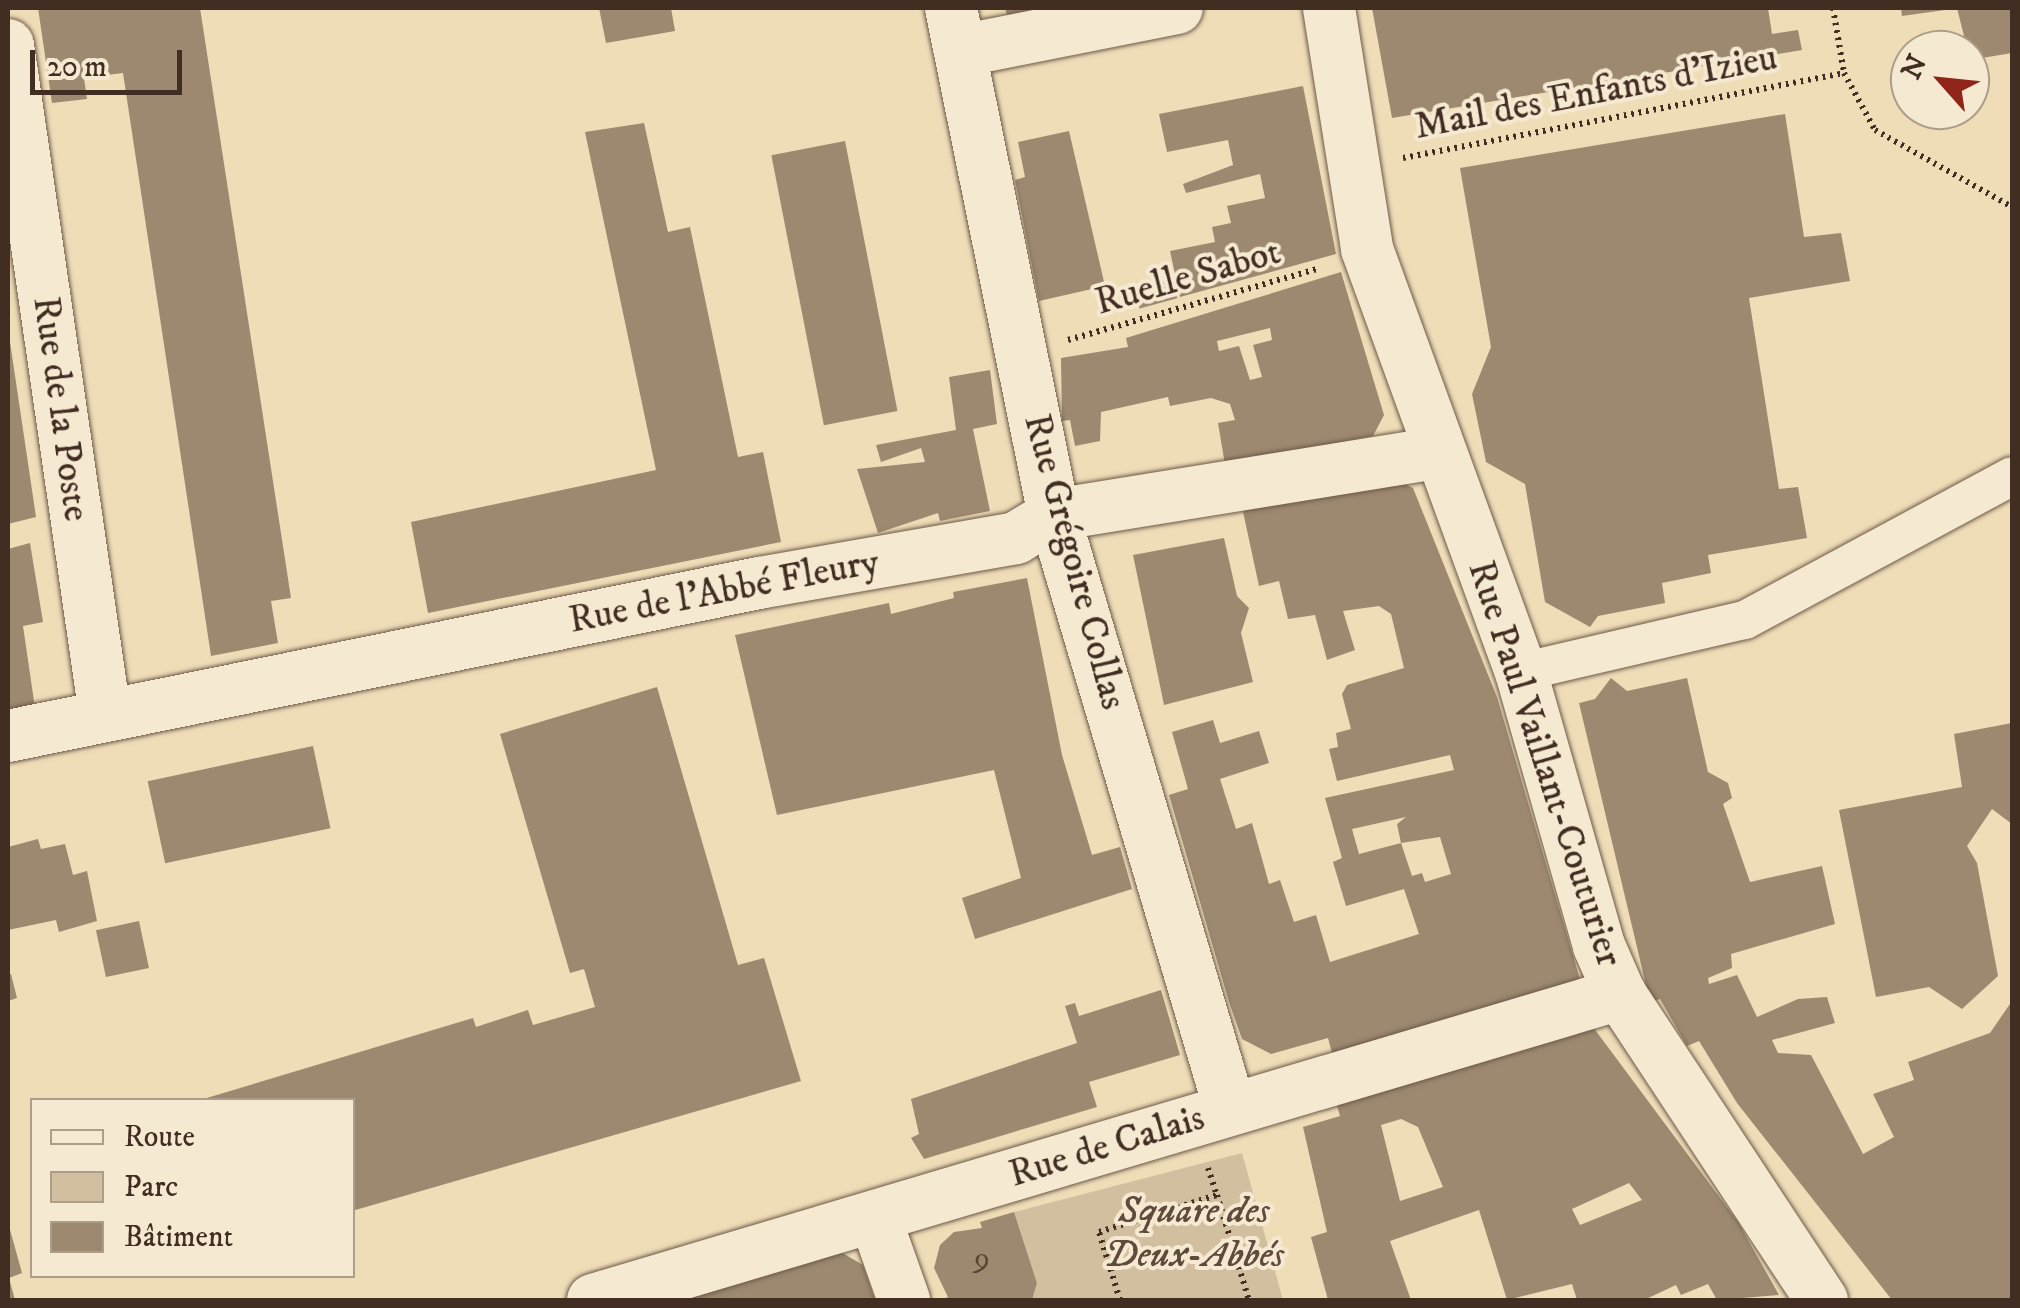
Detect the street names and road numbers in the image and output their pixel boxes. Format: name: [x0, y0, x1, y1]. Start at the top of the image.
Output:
street label: Mail des Enfants d'Izieu: [1411, 35, 1781, 151]
street label: Ruelle Sabot: [1090, 230, 1286, 326]
street label: Rue de la Poste: [22, 294, 98, 524]
street label: Rue Grégoire Collas: [1013, 409, 1135, 715]
street label: Rue de l'Abbé Fleury: [565, 540, 883, 644]
street label: Rue Paul Vaillant-Couturier: [1457, 555, 1631, 973]
street label: Rue de Calais: [1004, 1096, 1210, 1198]

